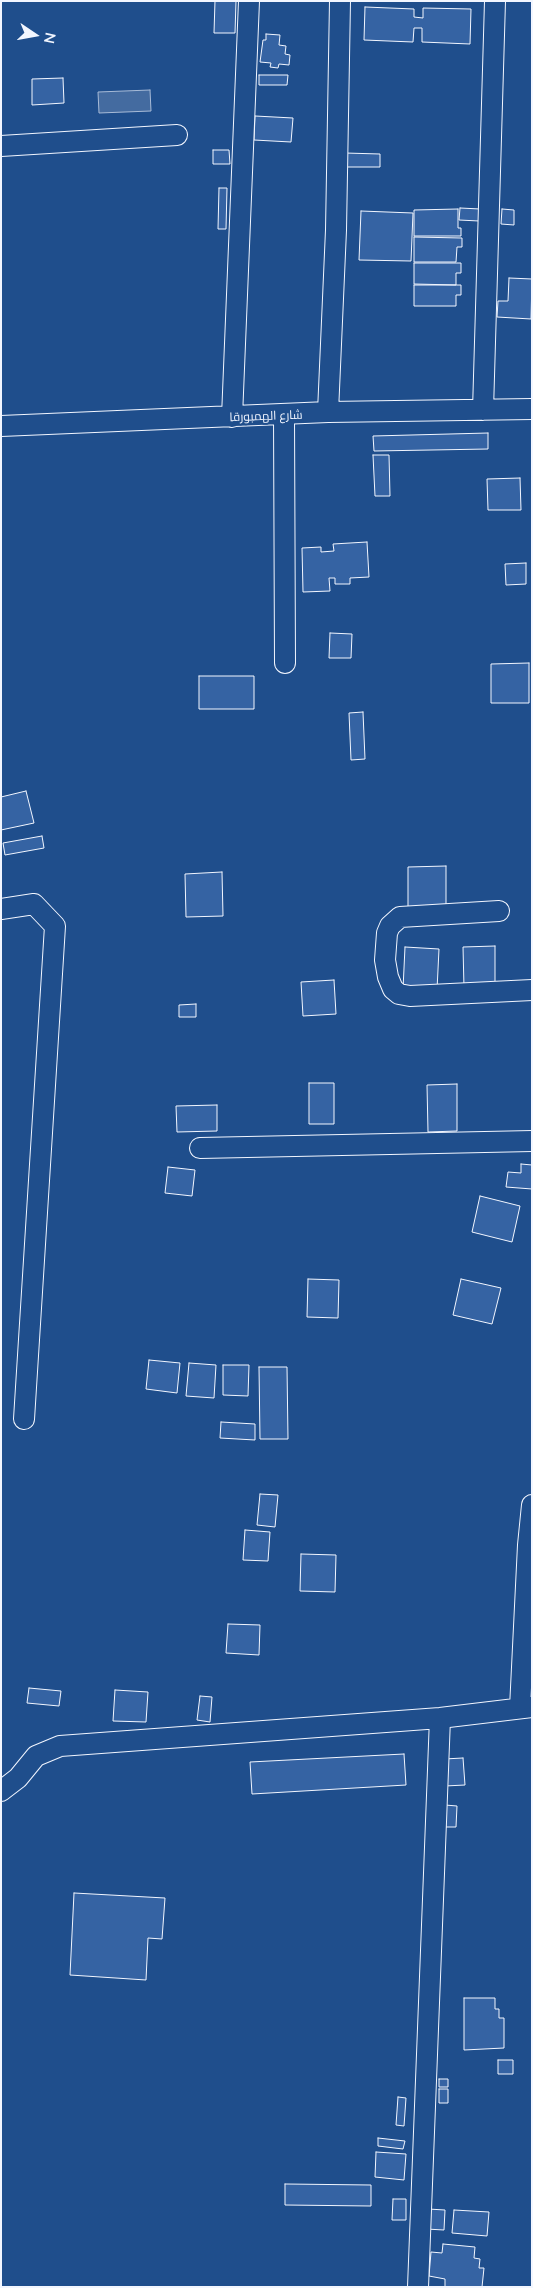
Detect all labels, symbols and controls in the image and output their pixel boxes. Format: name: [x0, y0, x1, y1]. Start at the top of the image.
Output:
north arrow: [10, 10, 60, 60]
text: N: [41, 31, 60, 45]
street label: شارع الهمبورقا: [229, 408, 303, 424]

